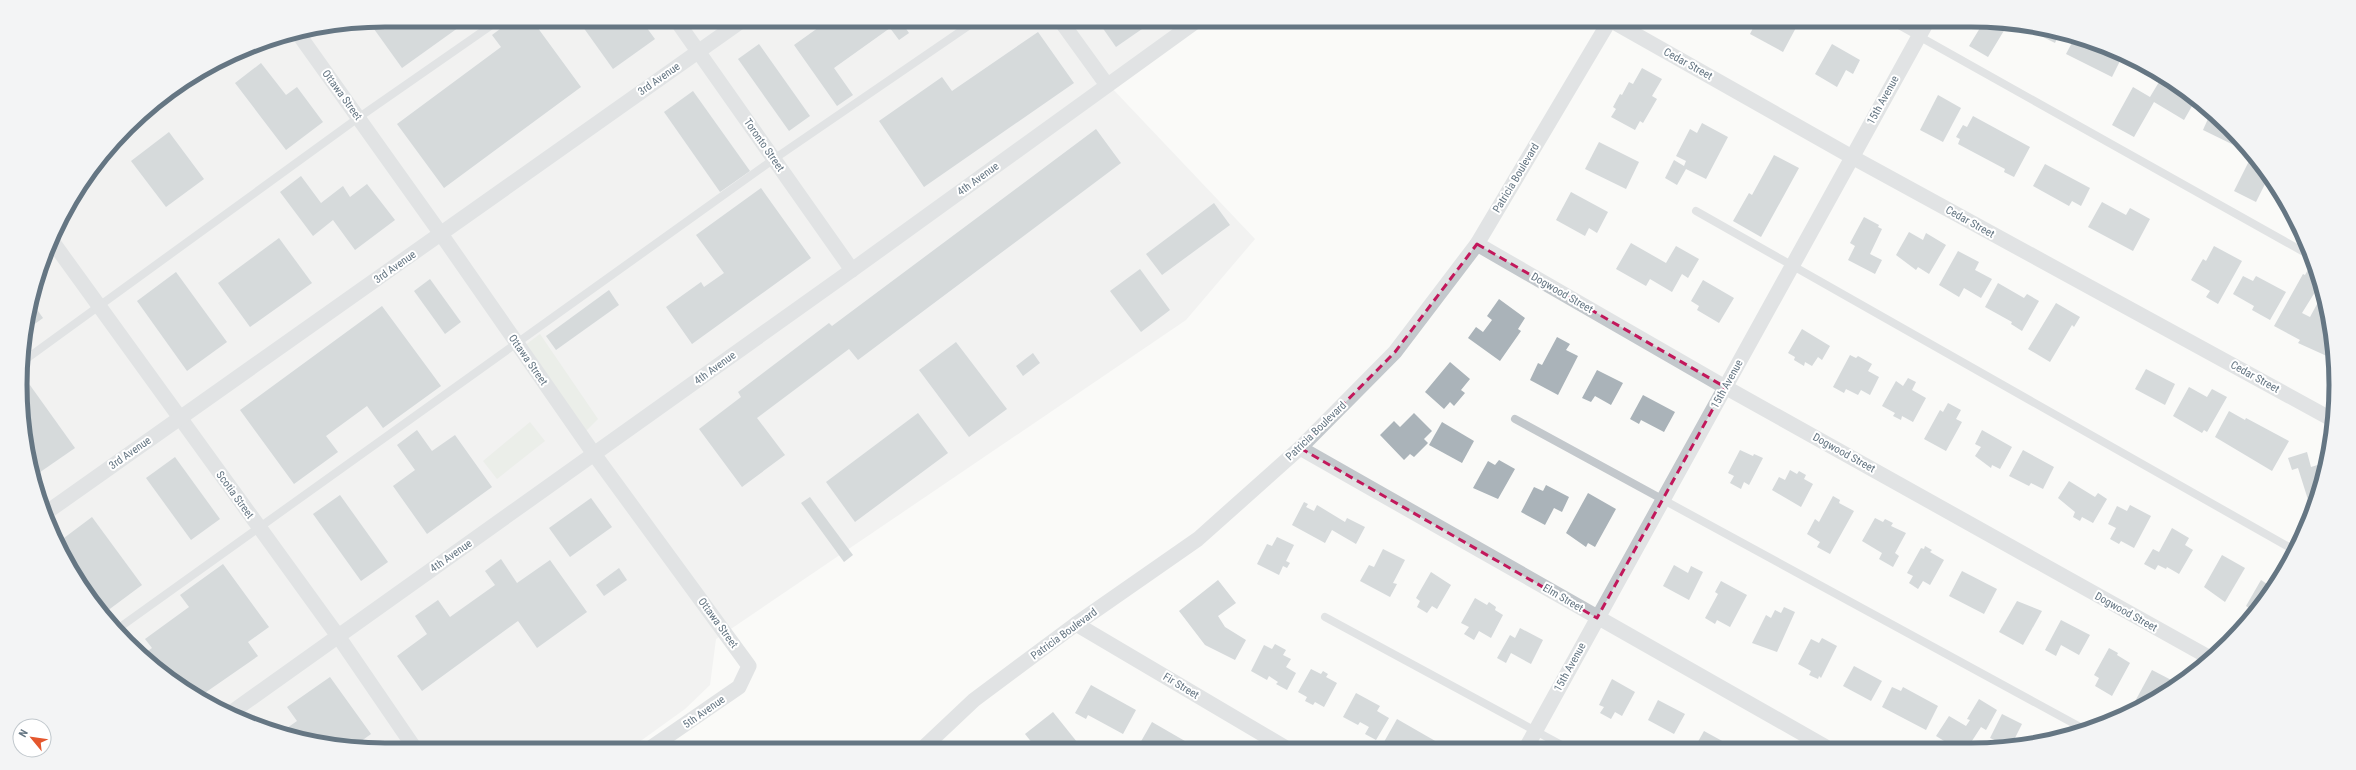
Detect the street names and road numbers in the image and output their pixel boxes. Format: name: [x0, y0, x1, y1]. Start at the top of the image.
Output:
street label: Cedar Street: [1661, 45, 1715, 83]
street label: 3rd Avenue: [635, 60, 683, 98]
street label: Ottawa Street: [319, 67, 365, 123]
street label: 15th Avenue: [1864, 73, 1902, 127]
street label: Toronto Street: [741, 116, 787, 174]
street label: Patricia Boulevard: [1490, 141, 1542, 215]
street label: 4th Avenue: [955, 160, 1001, 198]
street label: Cedar Street: [1943, 203, 1997, 241]
street label: 3rd Avenue: [371, 248, 419, 286]
street label: Dogwood Street: [1529, 270, 1595, 316]
street label: Ottawa Street: [506, 332, 550, 388]
street label: 4th Avenue: [692, 349, 738, 387]
street label: 15th Avenue: [1708, 357, 1746, 411]
street label: Cedar Street: [2228, 358, 2282, 396]
street label: Patricia Boulevard: [1283, 399, 1349, 463]
street label: Dogwood Street: [1811, 431, 1877, 475]
street label: 3rd Avenue: [106, 434, 154, 472]
street label: Scotia Street: [213, 469, 257, 521]
street label: 4th Avenue: [428, 537, 474, 575]
street label: Elm Street: [1540, 581, 1586, 615]
street label: Dogwood Street: [2093, 590, 2159, 634]
street label: Ottawa Street: [695, 595, 741, 651]
street label: Patricia Boulevard: [1028, 606, 1100, 662]
street label: 15th Avenue: [1551, 640, 1589, 694]
street label: Fir Street: [1161, 670, 1201, 702]
street label: 5th Avenue: [681, 693, 727, 731]

